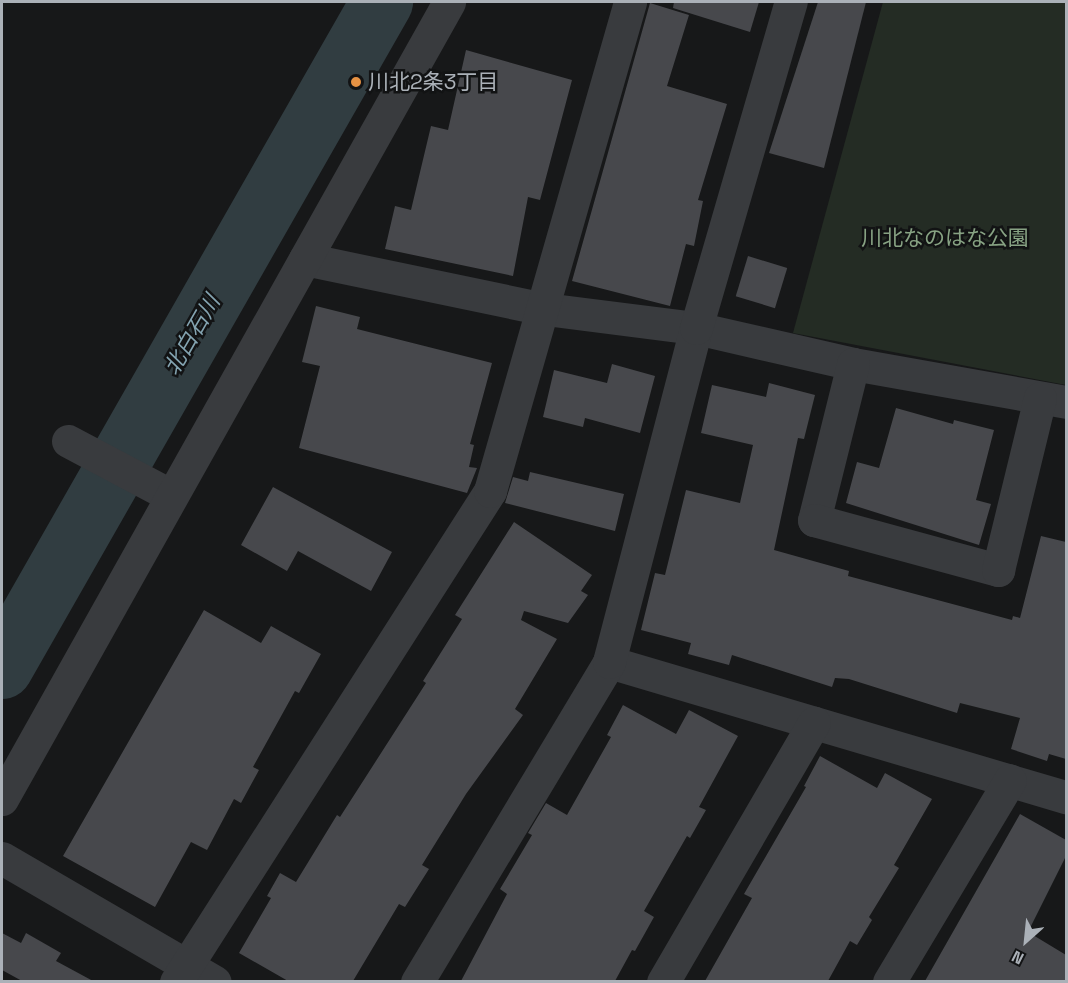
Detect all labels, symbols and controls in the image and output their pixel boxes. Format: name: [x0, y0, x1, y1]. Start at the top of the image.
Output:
place label: 川北2条3丁目: [368, 69, 498, 95]
marker: 川北2条3丁目: [349, 75, 363, 89]
park label: 川北なのはな公園: [861, 225, 1029, 251]
water label: 北白石川: [159, 290, 225, 380]
north arrow: [996, 911, 1056, 971]
text: N: [1008, 946, 1027, 969]

